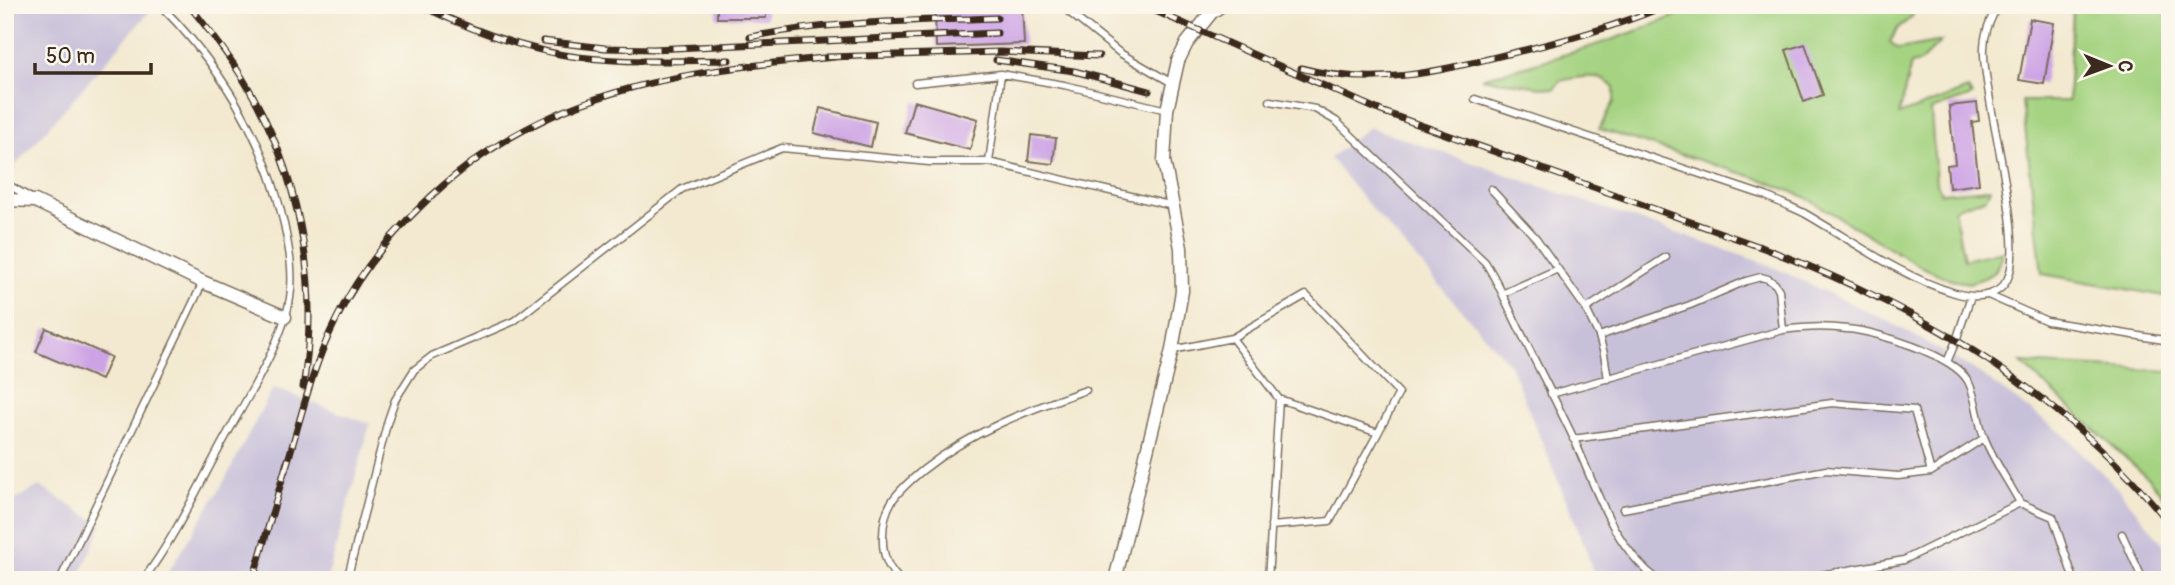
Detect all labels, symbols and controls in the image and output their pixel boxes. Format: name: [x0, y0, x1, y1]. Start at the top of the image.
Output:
scale bar: [35, 32, 150, 76]
north arrow: [2074, 32, 2144, 102]
text: 50 m: [46, 43, 95, 70]
text: С: [2113, 60, 2137, 73]

